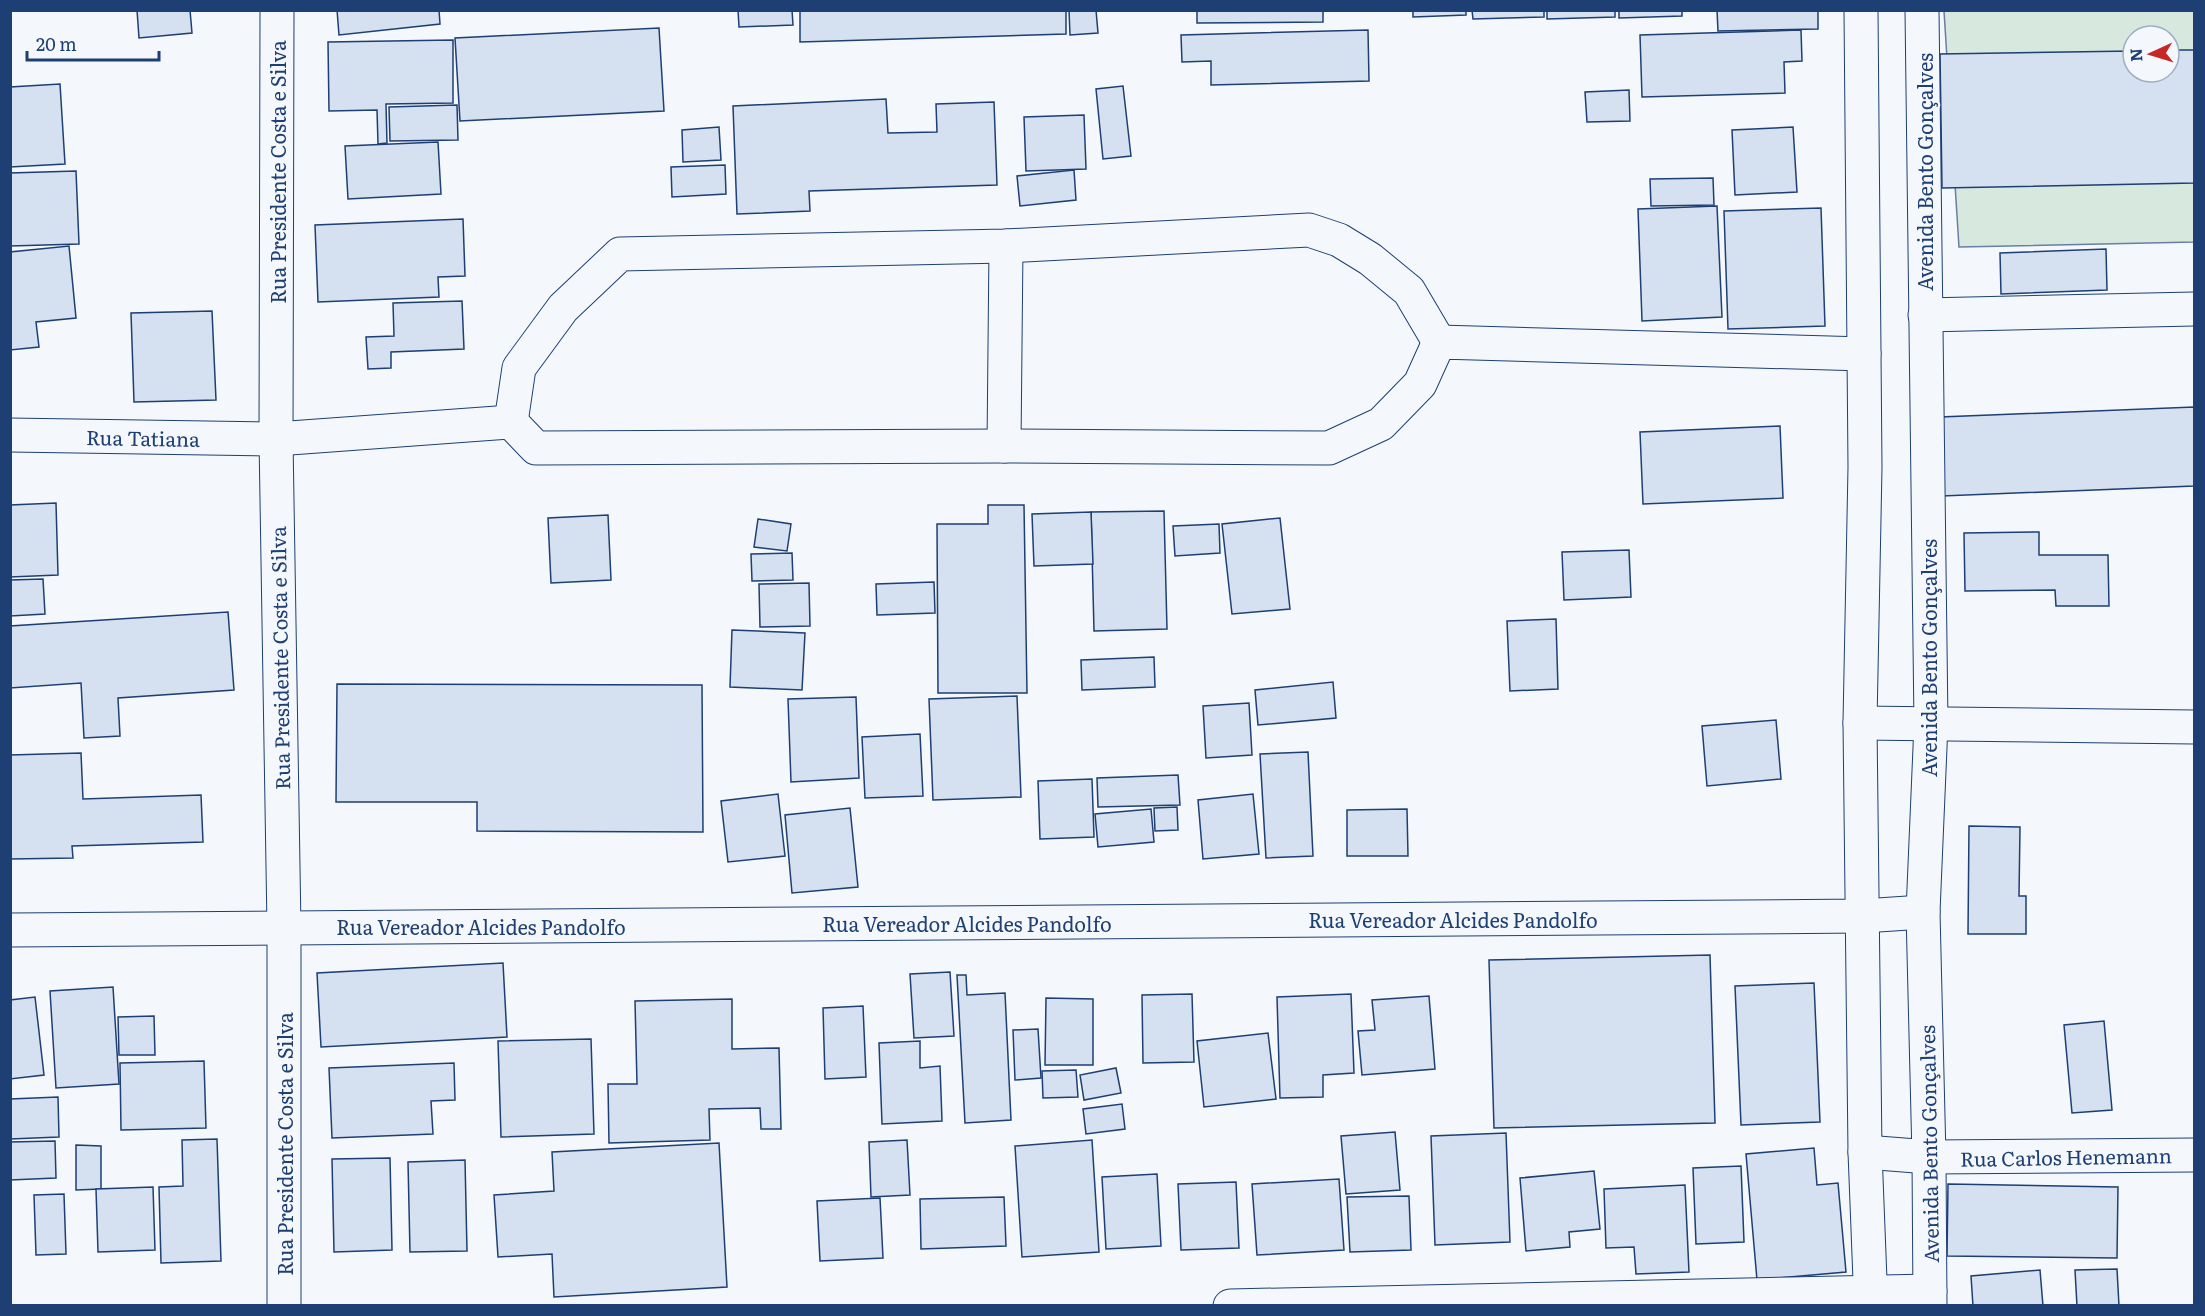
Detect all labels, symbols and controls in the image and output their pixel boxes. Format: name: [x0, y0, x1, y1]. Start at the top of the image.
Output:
scale bar: [27, 24, 159, 62]
north arrow: [2121, 24, 2181, 84]
text: 20 m: [36, 30, 77, 57]
street label: Rua Presidente Costa e Silva: [262, 40, 292, 304]
text: N: [2123, 48, 2147, 63]
street label: Avenida Bento Gonçalves: [1909, 53, 1939, 291]
street label: Rua Tatiana: [86, 421, 200, 453]
street label: Rua Presidente Costa e Silva: [262, 526, 296, 790]
street label: Avenida Bento Gonçalves: [1913, 539, 1943, 777]
street label: Rua Vereador Alcides Pandolfo: [1308, 904, 1598, 934]
street label: Rua Vereador Alcides Pandolfo: [822, 908, 1112, 938]
street label: Rua Vereador Alcides Pandolfo: [336, 911, 626, 941]
street label: Rua Presidente Costa e Silva: [269, 1012, 299, 1276]
street label: Avenida Bento Gonçalves: [1911, 1025, 1945, 1263]
street label: Rua Carlos Henemann: [1960, 1139, 2172, 1173]

